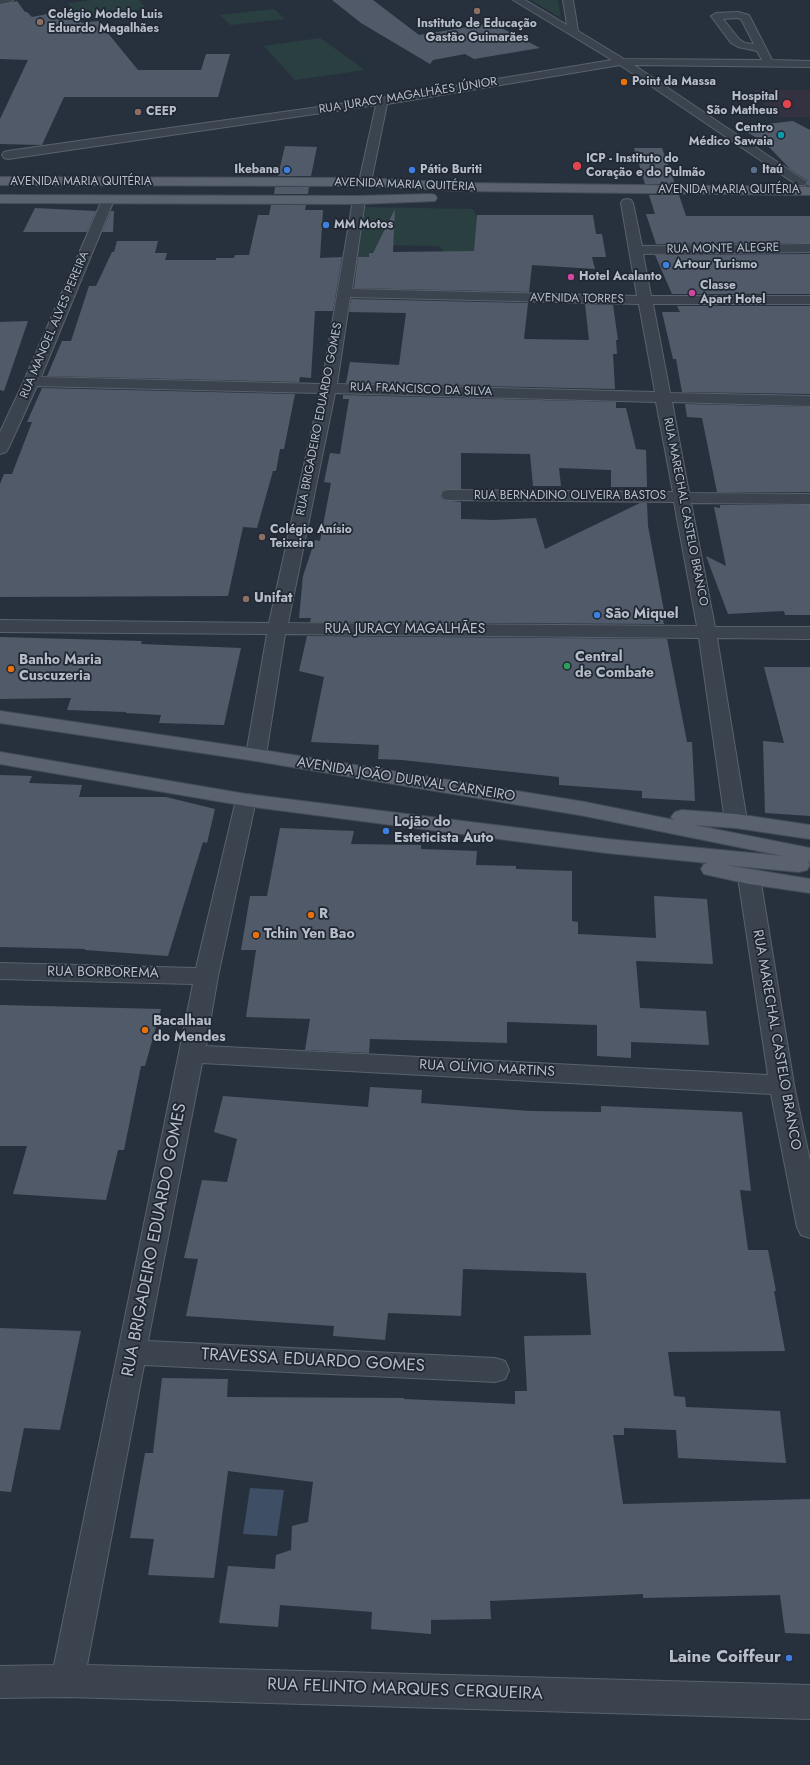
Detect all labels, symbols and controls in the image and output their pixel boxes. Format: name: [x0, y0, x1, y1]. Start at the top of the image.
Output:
marker: Instituto de Educação Gastão Guimarães: [472, 6, 482, 16]
place label: Colégio Modelo Luis Eduardo Magalhães: [48, 8, 163, 36]
marker: Colégio Modelo Luis Eduardo Magalhães: [35, 17, 45, 27]
place label: Instituto de Educação Gastão Guimarães: [417, 17, 537, 45]
street label: RUA JURACY MAGALHÃES JÚNIOR: [318, 75, 498, 117]
place label: Point da Massa: [632, 75, 716, 89]
marker: Point da Massa: [619, 77, 629, 87]
place label: Hospital São Matheus: [706, 90, 778, 118]
marker: Hospital São Matheus: [781, 98, 793, 110]
place label: CEEP: [146, 105, 176, 119]
marker: CEEP: [133, 107, 143, 117]
place label: Centro Médico Sawaia: [689, 121, 773, 149]
marker: Centro Médico Sawaia: [776, 130, 786, 140]
place label: ICP - Instituto do Coração e do Pulmão: [586, 152, 705, 180]
marker: ICP - Instituto do Coração e do Pulmão: [571, 160, 583, 172]
place label: Ikebana: [234, 163, 279, 177]
place label: Pátio Buriti: [420, 163, 482, 177]
place label: Itaú: [762, 163, 783, 177]
marker: Ikebana: [282, 165, 292, 175]
marker: Pátio Buriti: [407, 165, 417, 175]
marker: Itaú: [749, 165, 759, 175]
street label: AVENIDA MARIA QUITÉRIA: [10, 175, 152, 189]
street label: AVENIDA MARIA QUITÉRIA: [334, 175, 476, 195]
street label: AVENIDA MARIA QUITÉRIA: [658, 183, 800, 197]
place label: MM Motos: [334, 218, 393, 232]
marker: MM Motos: [321, 220, 331, 230]
street label: RUA MONTE ALEGRE: [667, 241, 779, 257]
street label: RUA MANOEL ALVES PEREIRA: [17, 249, 93, 401]
place label: Artour Turismo: [674, 258, 757, 272]
marker: Artour Turismo: [661, 260, 671, 270]
place label: Hotel Acalanto: [579, 270, 662, 284]
marker: Hotel Acalanto: [566, 272, 576, 282]
place label: Classe Apart Hotel: [700, 279, 765, 307]
marker: Classe Apart Hotel: [687, 288, 697, 298]
street label: AVENIDA TORRES: [530, 291, 624, 307]
street label: RUA BRIGADEIRO EDUARDO GOMES: [294, 321, 346, 517]
street label: RUA FRANCISCO DA SILVA: [350, 380, 492, 400]
street label: RUA MARECHAL CASTELO BRANCO: [660, 417, 710, 607]
street label: RUA BERNADINO OLIVEIRA BASTOS: [474, 489, 666, 503]
place label: Colégio Anísio Teixeira: [270, 523, 352, 551]
marker: Colégio Anísio Teixeira: [257, 532, 267, 542]
place label: Unifat: [254, 591, 293, 607]
marker: Unifat: [241, 594, 251, 604]
place label: São Miquel: [605, 607, 679, 623]
marker: São Miquel: [592, 610, 602, 620]
street label: RUA JURACY MAGALHÃES: [325, 622, 485, 638]
place label: Central de Combate: [575, 650, 654, 682]
place label: Banho Maria Cuscuzeria: [19, 653, 102, 686]
marker: Central de Combate: [562, 661, 572, 671]
marker: Banho Maria Cuscuzeria: [6, 664, 16, 674]
street label: AVENIDA JOÃO DURVAL CARNEIRO: [296, 754, 516, 806]
place label: Lojão do Esteticista Auto: [394, 815, 494, 848]
marker: Lojão do Esteticista Auto: [381, 826, 391, 836]
place label: R: [319, 907, 328, 923]
marker: R: [306, 910, 316, 920]
place label: Tchin Yen Bao: [264, 927, 355, 943]
street label: RUA MARECHAL CASTELO BRANCO: [748, 928, 804, 1152]
marker: Tchin Yen Bao: [251, 930, 261, 940]
street label: RUA BORBOREMA: [47, 964, 159, 982]
place label: Bacalhau do Mendes: [153, 1014, 226, 1046]
marker: Bacalhau do Mendes: [140, 1025, 150, 1035]
street label: RUA OLÍVIO MARTINS: [419, 1057, 555, 1081]
street label: RUA BRIGADEIRO EDUARDO GOMES: [118, 1102, 192, 1378]
street label: TRAVESSA EDUARDO GOMES: [201, 1345, 425, 1377]
place label: Laine Coiffeur: [669, 1648, 781, 1668]
marker: Laine Coiffeur: [784, 1653, 794, 1663]
street label: RUA FELINTO MARQUES CERQUEIRA: [267, 1675, 543, 1705]

